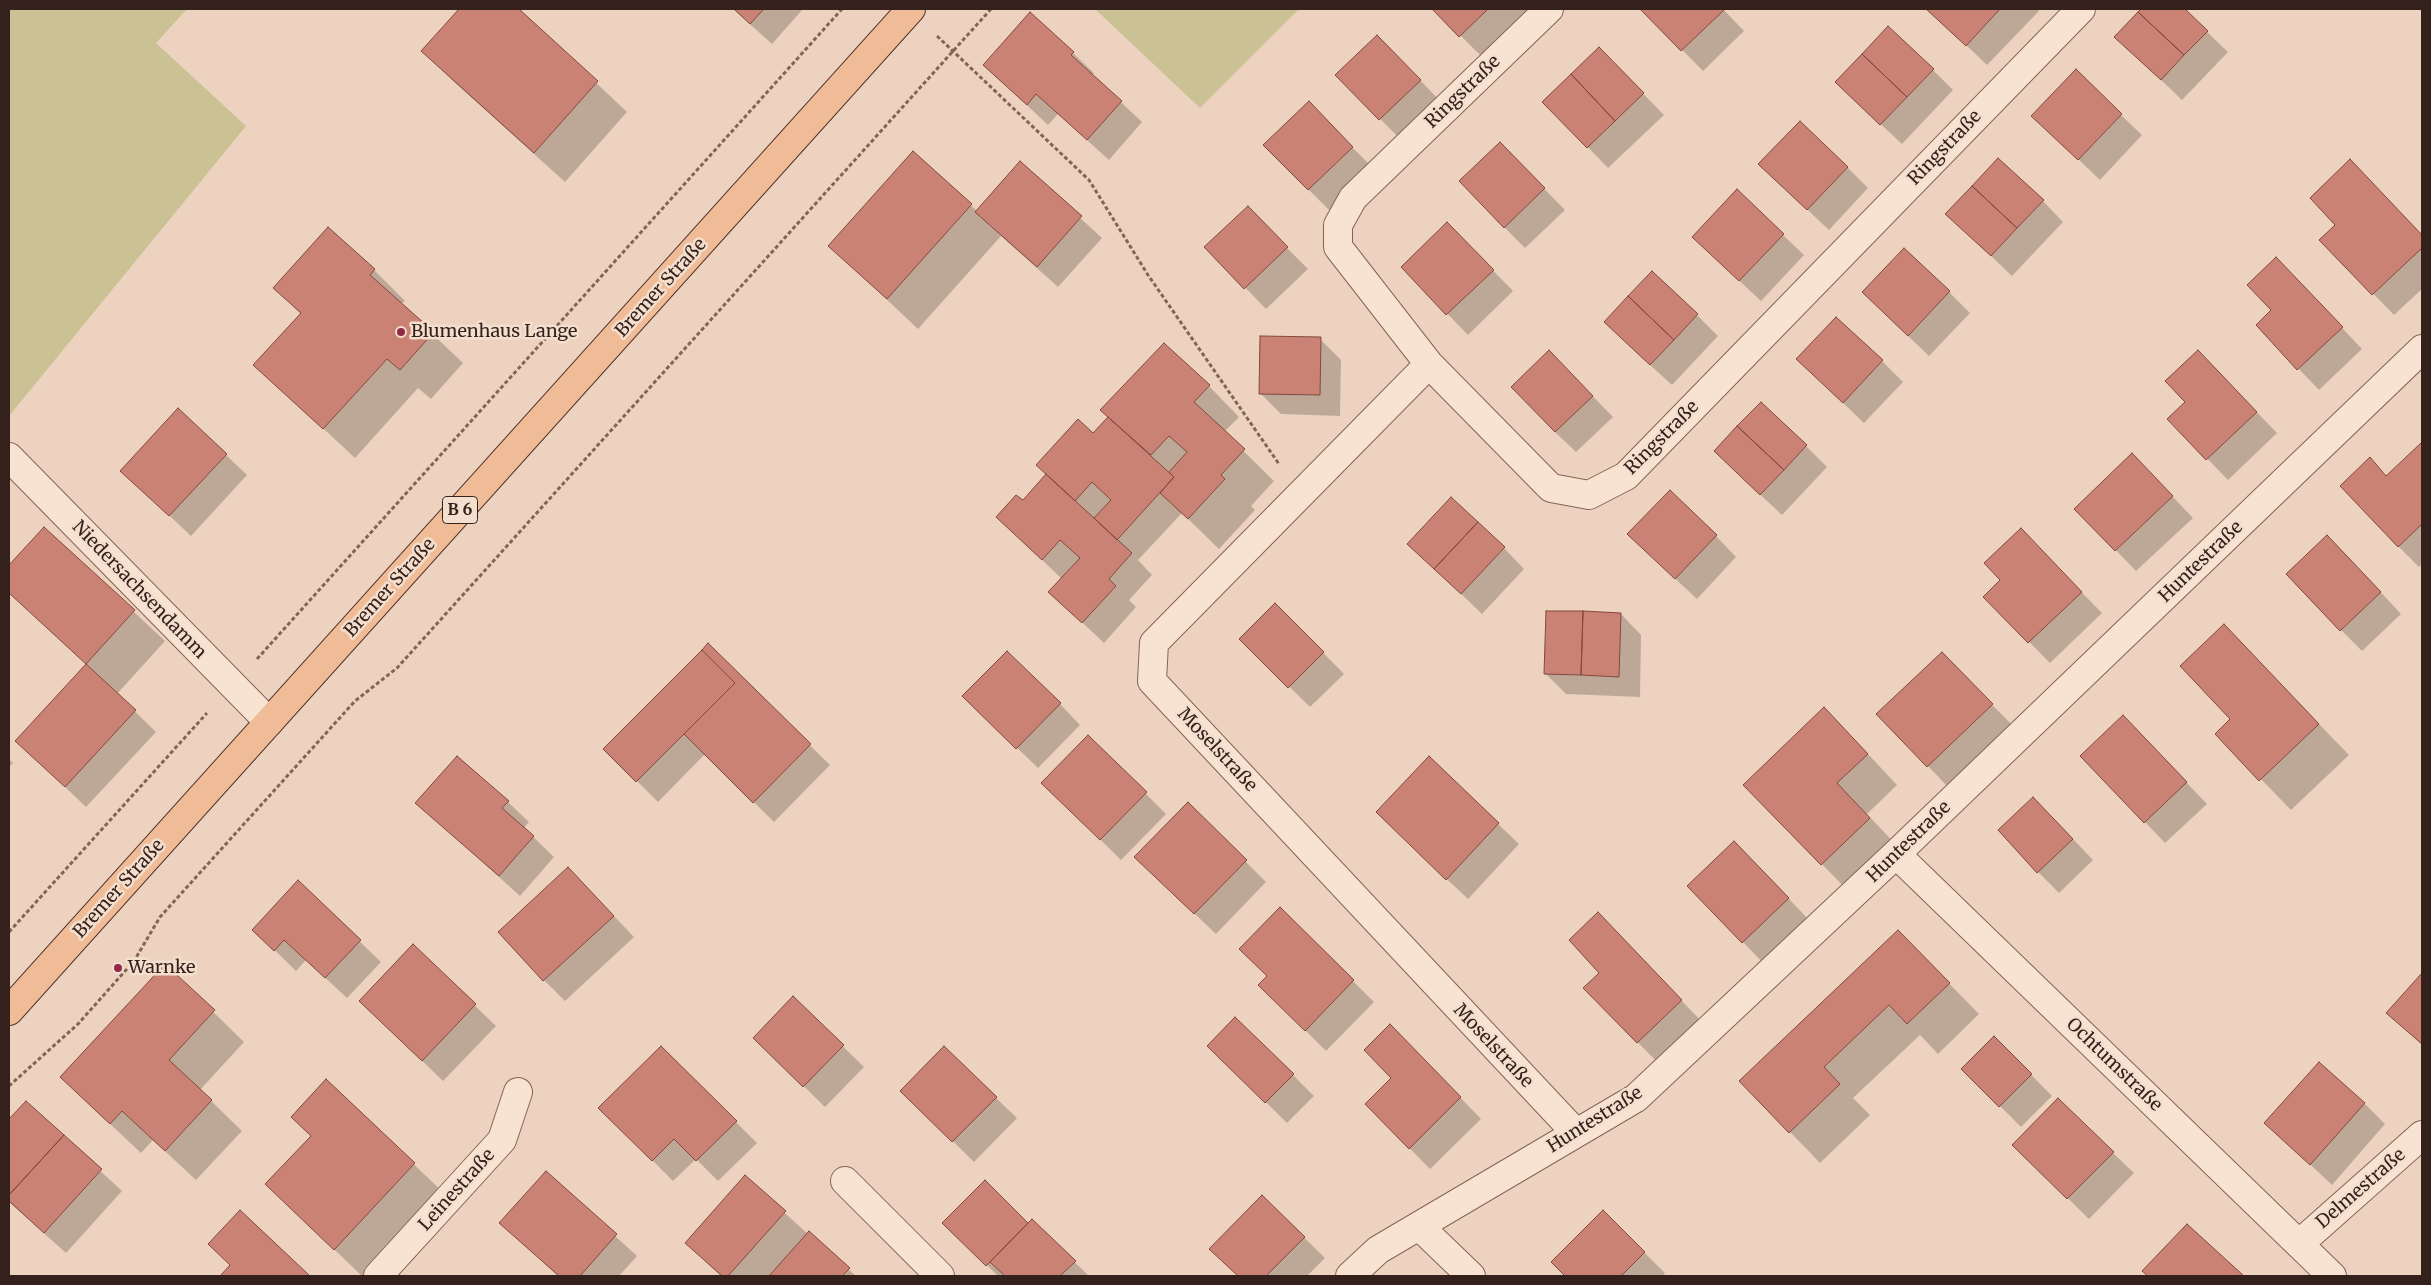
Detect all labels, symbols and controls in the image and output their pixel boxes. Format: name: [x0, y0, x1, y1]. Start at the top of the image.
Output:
street label: Ringstraße: [1421, 51, 1505, 133]
street label: Ringstraße: [1904, 106, 1986, 190]
street label: Bremer Straße: [611, 234, 711, 342]
place label: Blumenhaus Lange: [411, 321, 578, 343]
marker: Blumenhaus Lange: [395, 326, 407, 338]
street label: Ringstraße: [1620, 396, 1704, 480]
road number: B 6: [442, 496, 478, 524]
street label: Niedersachsendamm: [67, 516, 211, 664]
street label: Huntestraße: [2155, 517, 2247, 607]
street label: Bremer Straße: [340, 534, 440, 642]
street label: Moselstraße: [1173, 704, 1261, 796]
street label: Huntestraße: [1863, 797, 1955, 887]
street label: Bremer Straße: [69, 835, 169, 943]
place label: Warnke: [128, 957, 195, 979]
marker: Warnke: [112, 962, 124, 974]
street label: Moselstraße: [1449, 1000, 1537, 1092]
street label: Ochtumstraße: [2062, 1014, 2166, 1116]
street label: Huntestraße: [1543, 1082, 1647, 1158]
street label: Delmestraße: [2312, 1144, 2410, 1234]
street label: Leinestraße: [415, 1145, 499, 1235]

